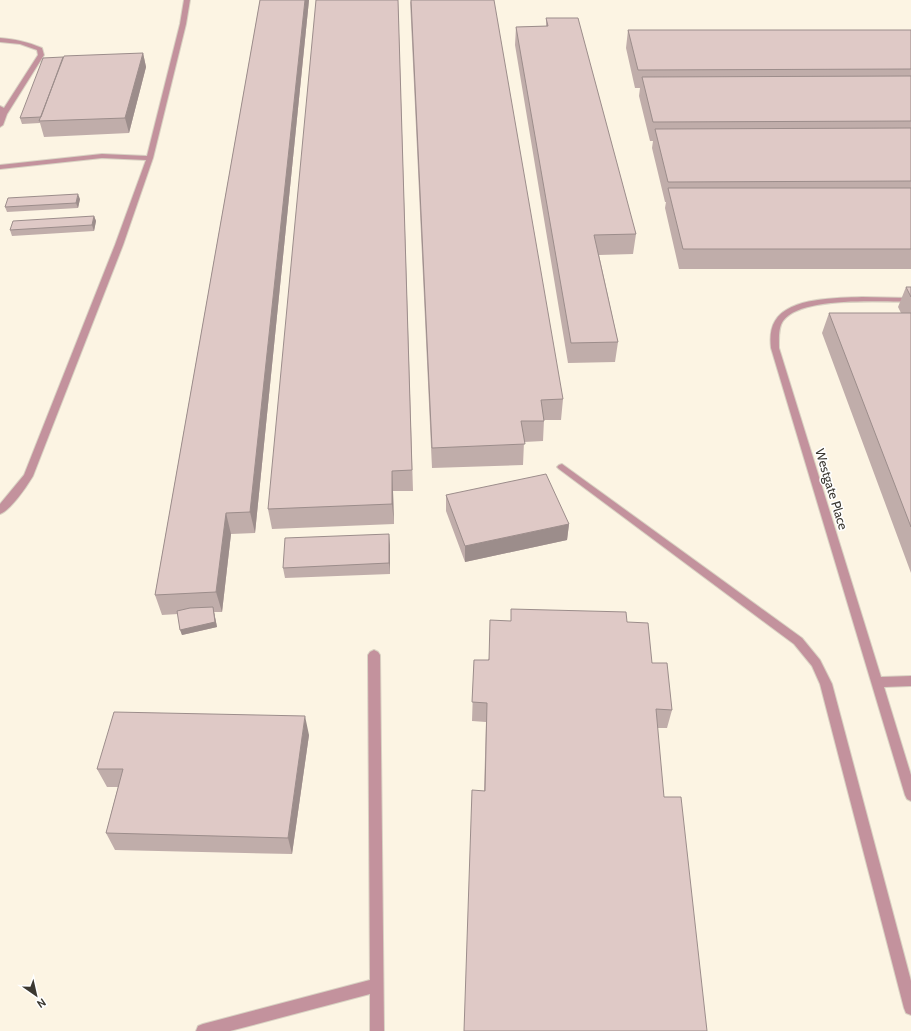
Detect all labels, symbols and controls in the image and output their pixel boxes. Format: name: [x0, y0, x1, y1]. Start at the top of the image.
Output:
street label: Westgate Place: [812, 447, 852, 532]
north arrow: [16, 975, 56, 1015]
text: N: [34, 995, 49, 1011]

